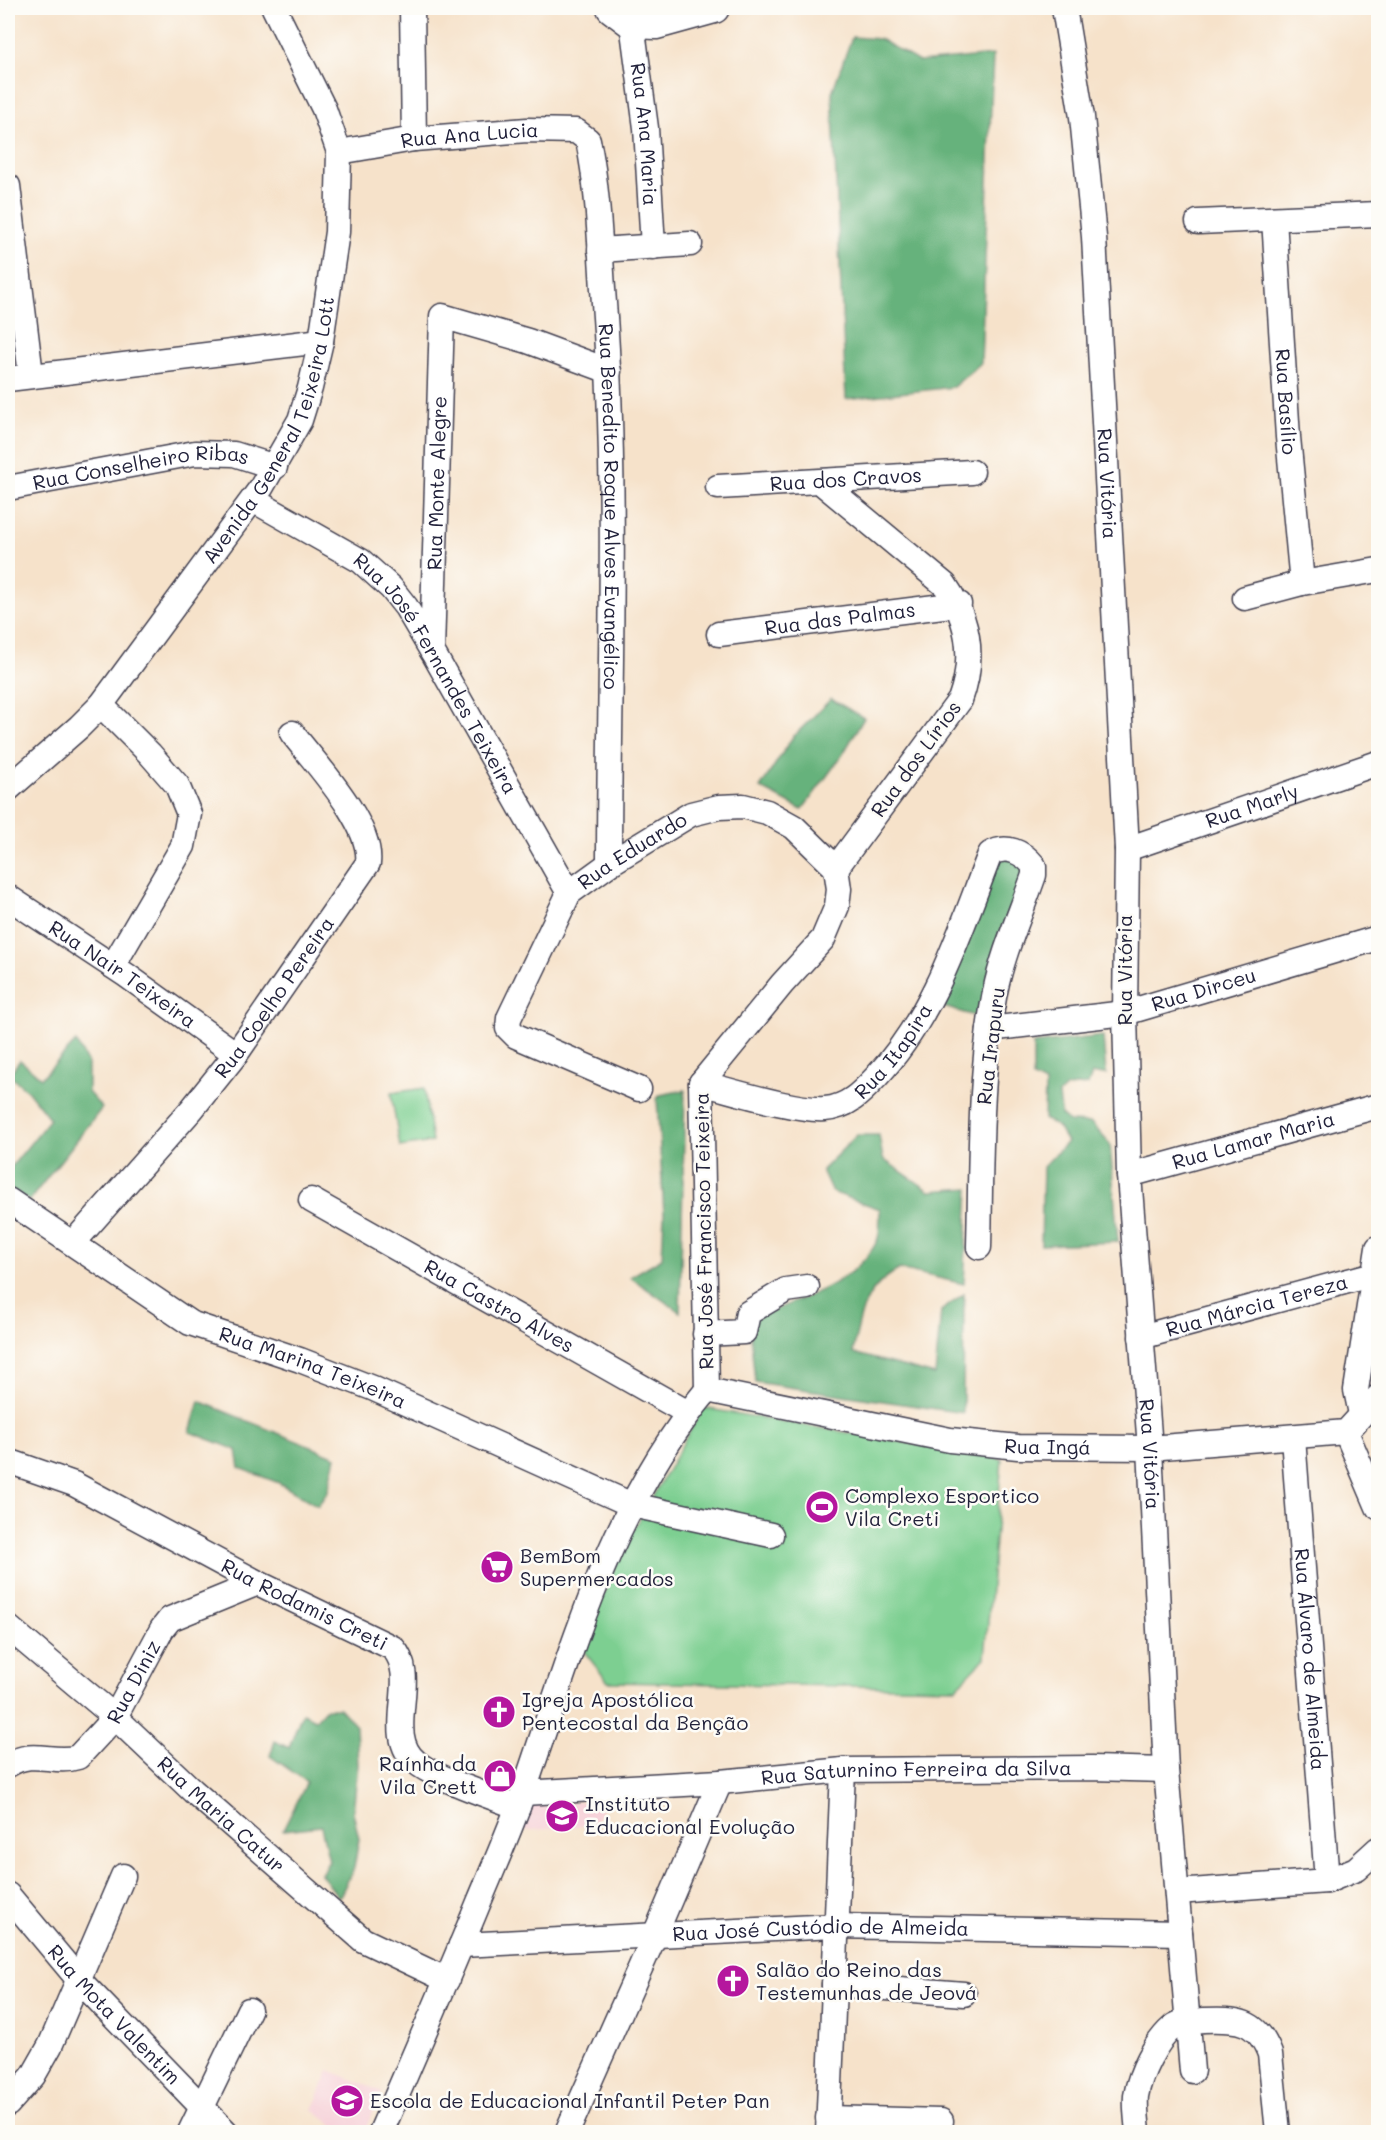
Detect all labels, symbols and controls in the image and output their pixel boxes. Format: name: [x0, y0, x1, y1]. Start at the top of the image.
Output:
street label: Rua Ana Maria: [625, 61, 665, 206]
street label: Rua Ana Lucia: [399, 116, 539, 153]
street label: Avenida General Teixeira Lott: [196, 295, 339, 568]
street label: Rua Benedito Roque Alves Evangélico: [593, 322, 626, 690]
street label: Rua Basílio: [1270, 348, 1304, 456]
street label: Rua Monte Alegre: [420, 395, 452, 571]
street label: Rua Vitória: [1092, 427, 1124, 540]
street label: Rua Conselheiro Ribas: [30, 439, 253, 495]
street label: Rua dos Cravos: [769, 461, 923, 496]
street label: Rua José Fernandes Teixeira: [348, 546, 524, 798]
street label: Rua das Palmas: [763, 596, 917, 640]
street label: Rua dos Lírios: [864, 695, 966, 822]
street label: Rua Marly: [1202, 777, 1301, 833]
street label: Rua Eduardo: [572, 806, 691, 895]
street label: Rua Coelho Pereira: [208, 911, 339, 1083]
street label: Rua Nair Teixeira: [44, 914, 202, 1033]
street label: Rua Vitória: [1111, 915, 1137, 1025]
street label: Rua Dirceu: [1148, 961, 1259, 1016]
street label: Rua Irapuru: [970, 986, 1010, 1106]
street label: Rua Itapira: [848, 999, 937, 1104]
street label: Rua José Francisco Teixeira: [688, 1092, 718, 1370]
street label: Rua Lamar Maria: [1169, 1105, 1337, 1174]
street label: Rua Castro Alves: [420, 1253, 579, 1358]
street label: Rua Márcia Tereza: [1163, 1268, 1350, 1342]
street label: Rua Marina Teixeira: [216, 1320, 411, 1414]
street label: Rua Vitória: [1134, 1398, 1167, 1510]
street label: Rua Ingá: [1003, 1432, 1091, 1460]
place label: Complexo Esportico Vila Creti: [845, 1482, 1039, 1531]
sports icon: Complexo Esportico Vila Creti: [804, 1489, 840, 1525]
place label: BemBom Supermercados: [520, 1542, 674, 1591]
street label: Rua Álvaro de Almeida: [1289, 1547, 1332, 1771]
supermarket icon: BemBom Supermercados: [479, 1549, 515, 1585]
street label: Rua Rodamis Creti: [217, 1552, 392, 1656]
street label: Rua Diniz: [100, 1635, 166, 1728]
place label: Igreja Apostólica Pentecostal da Benção: [522, 1686, 749, 1735]
church icon: Igreja Apostólica Pentecostal da Benção: [481, 1694, 517, 1730]
street label: Rua Maria Catur: [152, 1750, 291, 1878]
place label: Raínha da Vila Crett: [379, 1750, 477, 1799]
street label: Rua Saturnino Ferreira da Silva: [760, 1754, 1072, 1790]
shop icon: Raínha da Vila Crett: [482, 1758, 518, 1794]
place label: Instituto Educacional Evolução: [585, 1790, 795, 1839]
school or university icon: Instituto Educacional Evolução: [544, 1798, 580, 1834]
street label: Rua José Custódio de Almeida: [672, 1912, 969, 1946]
street label: Rua Mota Valentim: [43, 1939, 187, 2089]
place label: Salão do Reino das Testemunhas de Jeová: [756, 1956, 977, 2005]
church icon: Salão do Reino das Testemunhas de Jeová: [715, 1963, 751, 1999]
school or university icon: Escola de Educacional Infantil Peter Pan: [329, 2083, 365, 2119]
place label: Escola de Educacional Infantil Peter Pan: [370, 2087, 770, 2113]

